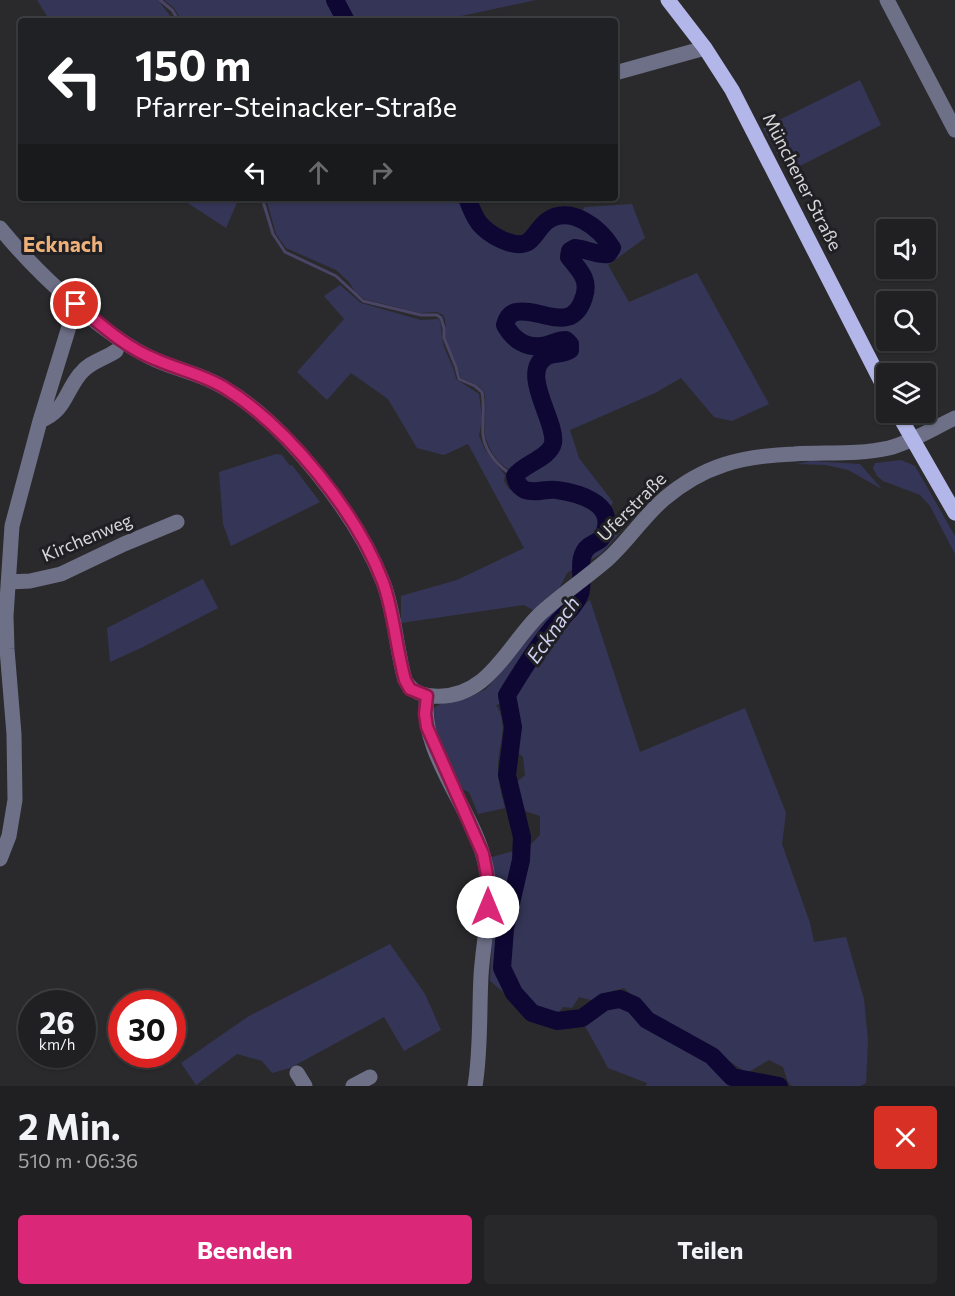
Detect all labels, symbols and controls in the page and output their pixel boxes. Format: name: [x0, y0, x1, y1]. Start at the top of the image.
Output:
text: 150 m: [135, 38, 251, 90]
icon: left: [36, 42, 114, 120]
text: Pfarrer-Steinacker-Straße: [135, 90, 457, 123]
street label: Münchener Straße: [759, 109, 847, 254]
icon: left: [239, 156, 272, 189]
icon: ahead: [302, 156, 335, 189]
icon: right: [365, 156, 398, 189]
map controls: [876, 219, 936, 423]
button: sound: [876, 219, 936, 279]
district label: Ecknach: [23, 231, 103, 256]
pin: [50, 278, 101, 329]
icon: arrive: [59, 287, 92, 320]
button: search: [876, 291, 936, 351]
button: layers: [876, 363, 936, 423]
street label: Uferstraße: [592, 467, 670, 545]
street label: Kirchenweg: [38, 508, 135, 566]
water label: Ecknach: [521, 591, 584, 667]
position arrow: [456, 875, 520, 939]
speed limit sign: 30: [108, 990, 186, 1068]
text: 26: [39, 1003, 75, 1040]
text: km/h: [39, 1035, 75, 1053]
text: 2 Min.: [18, 1103, 120, 1147]
button: close: [874, 1106, 937, 1169]
text: 510 m · 06:36: [18, 1148, 138, 1172]
button: Beenden: [18, 1215, 472, 1284]
button: Teilen: [484, 1215, 937, 1284]

